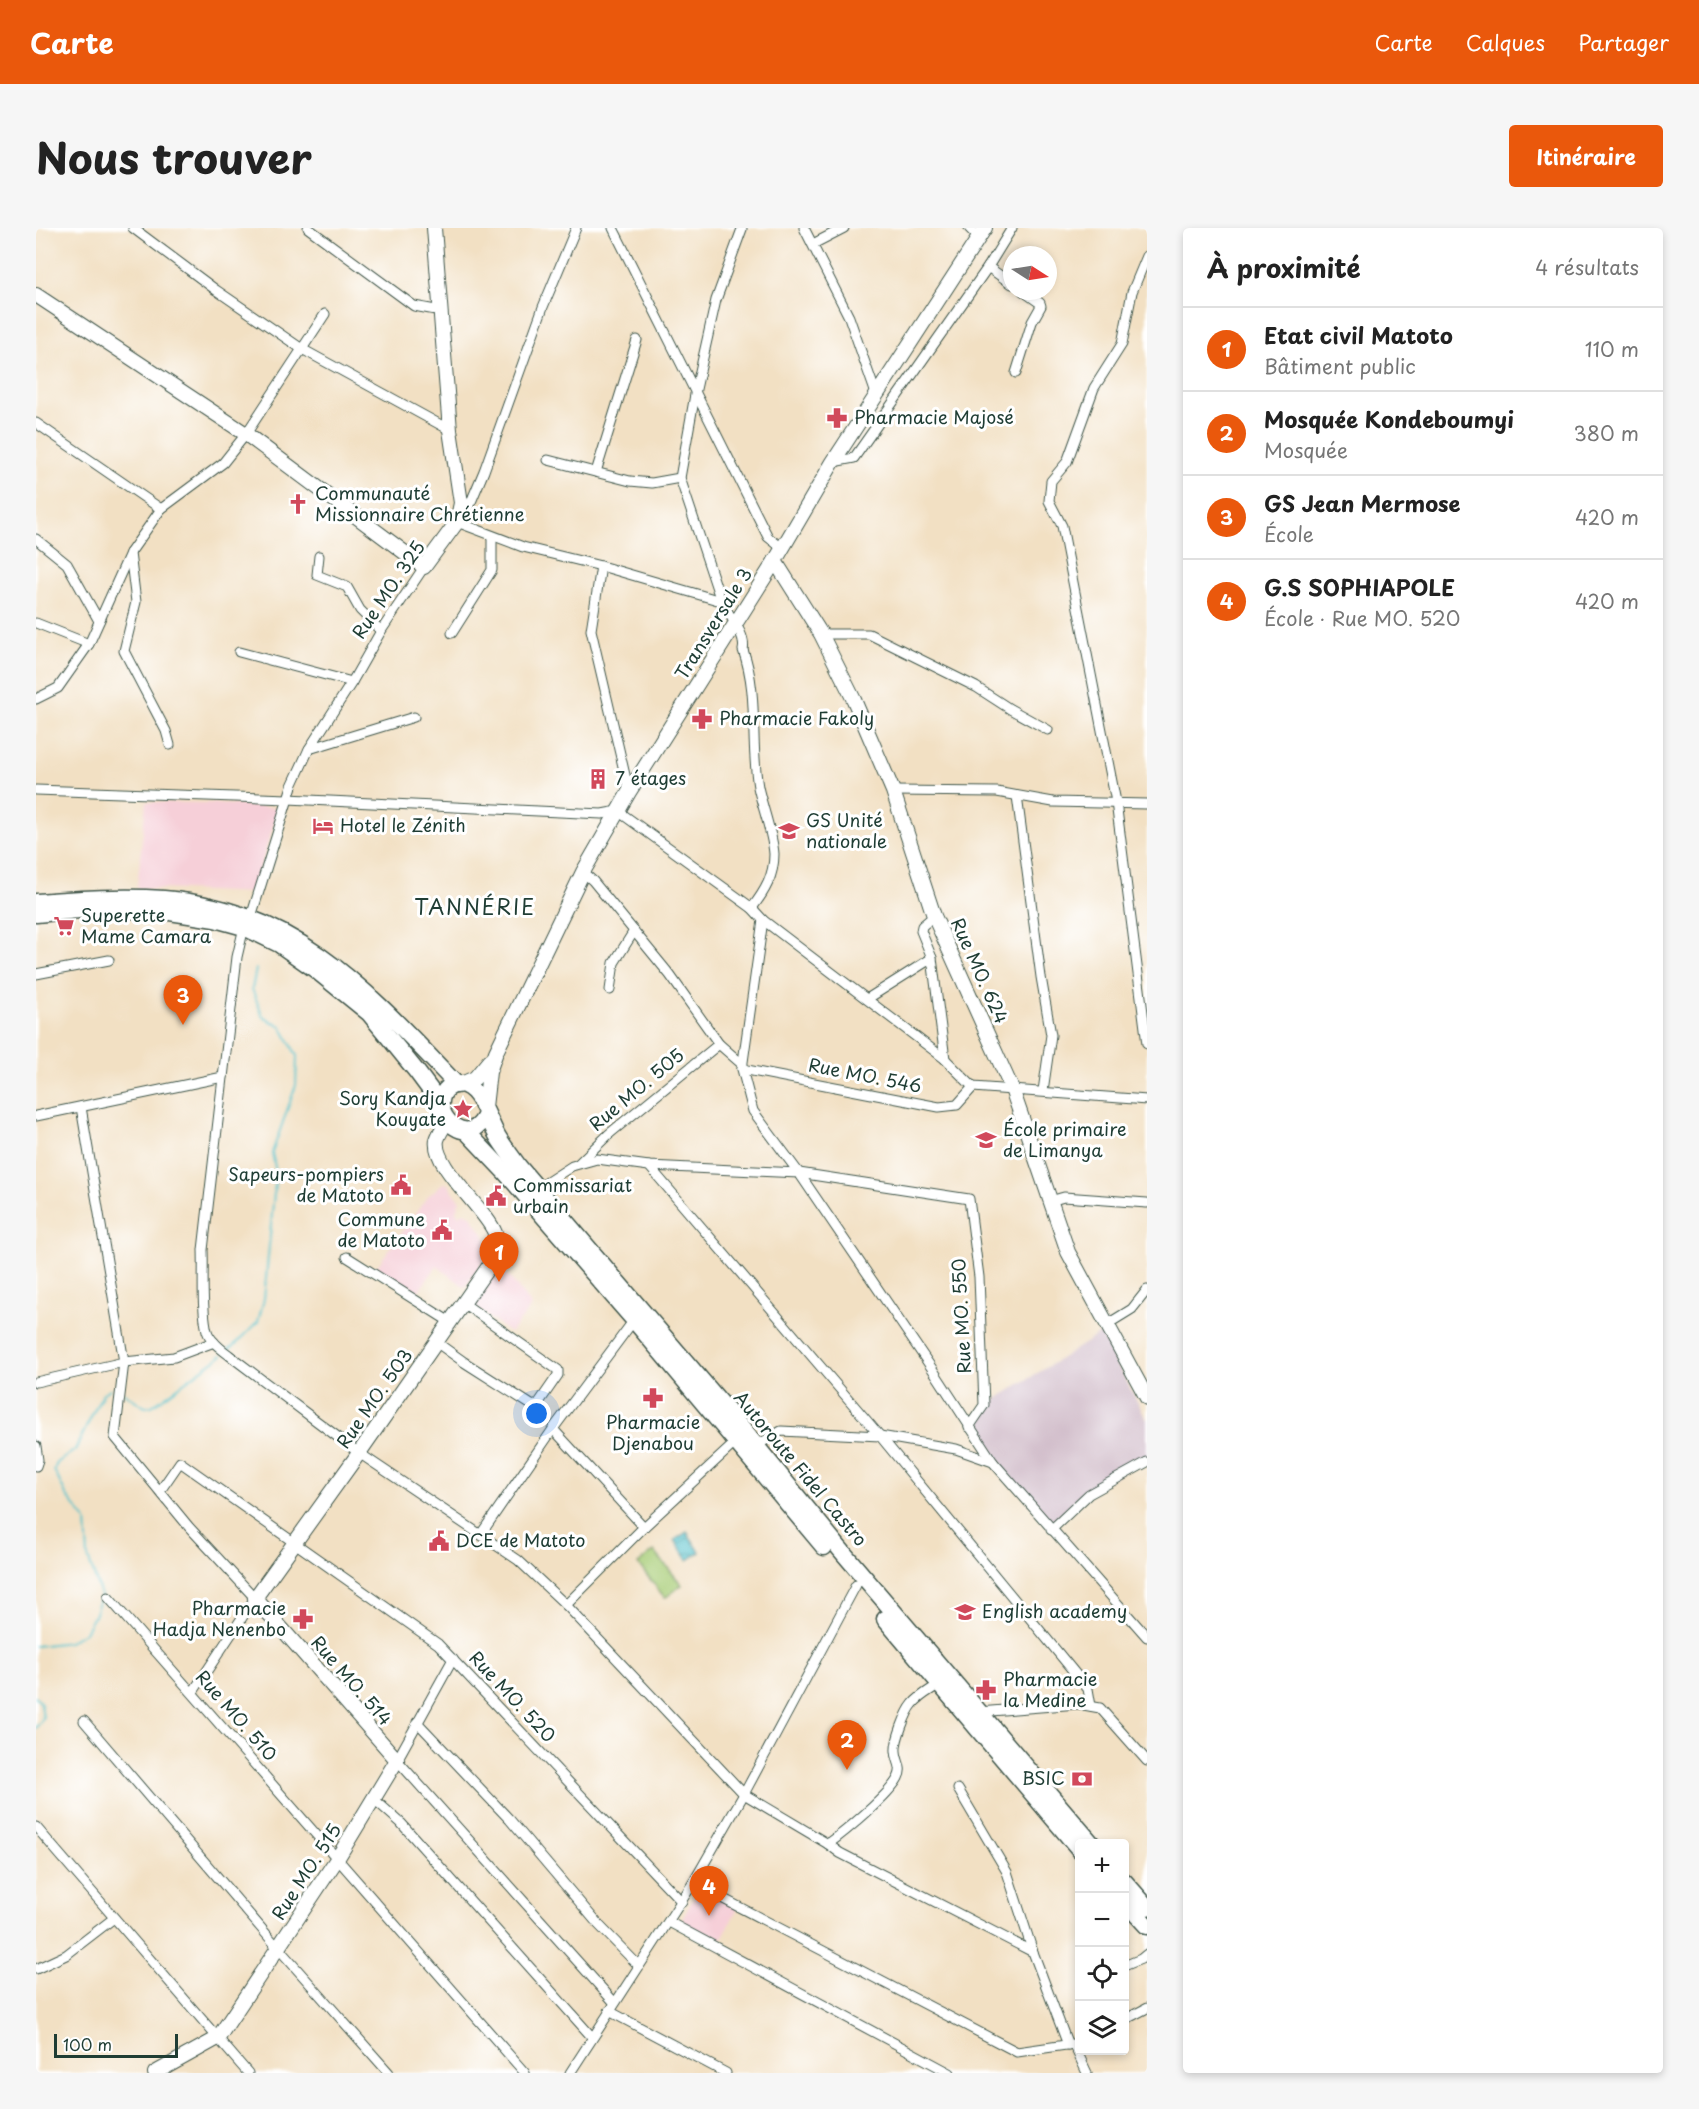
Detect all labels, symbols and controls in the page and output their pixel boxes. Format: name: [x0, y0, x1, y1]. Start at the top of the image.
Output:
text: Carte: [30, 21, 114, 64]
text: Carte: [1375, 26, 1433, 58]
text: Calques: [1466, 26, 1545, 58]
text: Partager: [1578, 26, 1669, 58]
text: Nous trouver: [36, 125, 312, 188]
button: Itinéraire: [1509, 125, 1663, 187]
north arrow: [1003, 246, 1057, 300]
text: À proximité: [1207, 248, 1361, 287]
text: 4 résultats: [1535, 252, 1639, 282]
text: Etat civil Matoto: [1264, 318, 1453, 351]
text: 1: [1222, 334, 1231, 364]
text: 110 m: [1585, 334, 1639, 364]
text: Bâtiment public: [1264, 351, 1416, 381]
text: Mosquée Kondeboumyi: [1264, 402, 1514, 435]
place label: Pharmacie Majosé: [854, 403, 1014, 430]
pharmacy icon: Pharmacie Majosé: [825, 406, 849, 430]
text: 2: [1219, 418, 1234, 448]
text: 380 m: [1573, 418, 1639, 448]
text: Mosquée: [1264, 435, 1348, 465]
place label: Communauté Missionnaire Chrétienne: [315, 479, 525, 527]
text: GS Jean Mermose: [1264, 486, 1461, 519]
church icon: Communauté Missionnaire Chrétienne: [286, 492, 310, 516]
text: 3: [1220, 502, 1233, 532]
text: 420 m: [1575, 502, 1639, 532]
text: École: [1264, 519, 1314, 549]
street label: Rue MO. 325: [345, 535, 431, 644]
street label: Transversale 3: [667, 562, 758, 684]
text: G.S SOPHIAPOLE: [1264, 570, 1455, 603]
text: 4: [1220, 586, 1233, 616]
text: 420 m: [1575, 586, 1639, 616]
text: École · Rue MO. 520: [1264, 603, 1460, 633]
place label: Pharmacie Fakoly: [719, 704, 874, 731]
pharmacy icon: Pharmacie Fakoly: [690, 707, 714, 731]
place label: 7 étages: [615, 764, 686, 791]
building icon: 7 étages: [586, 767, 610, 791]
place label: GS Unité nationale: [806, 806, 887, 854]
place label: Hotel le Zénith: [340, 811, 466, 838]
hotel icon: Hotel le Zénith: [311, 814, 335, 838]
school or university icon: GS Unité nationale: [777, 819, 801, 843]
district label: TANNÉRIE: [414, 890, 536, 922]
place label: Superette Mame Camara: [81, 901, 212, 949]
street label: Rue MO. 624: [945, 913, 1016, 1028]
supermarket icon: Superette Mame Camara: [52, 914, 76, 938]
pin: 3: [164, 976, 202, 1025]
street label: Rue MO. 505: [583, 1041, 689, 1137]
street label: Rue MO. 546: [806, 1050, 924, 1099]
place label: Sory Kandja Kouyate: [339, 1084, 447, 1132]
place icon: Sory Kandja Kouyate: [451, 1097, 475, 1121]
place label: École primaire de Limanya: [1003, 1115, 1127, 1163]
school or university icon: École primaire de Limanya: [974, 1128, 998, 1152]
place label: Sapeurs-pompiers de Matoto: [228, 1160, 384, 1208]
place label: Commissariat urbain: [513, 1171, 632, 1219]
public building icon: Sapeurs-pompiers de Matoto: [389, 1173, 413, 1197]
public building icon: Commissariat urbain: [484, 1184, 508, 1208]
place label: Commune de Matoto: [337, 1205, 425, 1253]
public building icon: Commune de Matoto: [430, 1218, 454, 1242]
pin: 1: [480, 1232, 518, 1282]
street label: Rue MO. 550: [944, 1258, 977, 1374]
street label: Rue MO. 503: [329, 1343, 418, 1453]
street label: Autoroute Fidel Castro: [728, 1385, 874, 1551]
pharmacy icon: Pharmacie Djenabou: [641, 1386, 665, 1410]
your location: [522, 1399, 551, 1428]
place label: Pharmacie Djenabou: [606, 1408, 700, 1456]
place label: DCE de Matoto: [456, 1526, 585, 1553]
public building icon: DCE de Matoto: [427, 1529, 451, 1553]
place label: Pharmacie Hadja Nenenbo: [153, 1594, 286, 1642]
place label: English academy: [982, 1597, 1127, 1624]
school or university icon: English academy: [953, 1600, 977, 1624]
pharmacy icon: Pharmacie Hadja Nenenbo: [291, 1607, 315, 1631]
street label: Rue MO. 514: [305, 1629, 399, 1731]
street label: Rue MO. 520: [464, 1644, 563, 1748]
street label: Rue MO. 510: [190, 1664, 284, 1766]
place label: Pharmacie la Medine: [1003, 1665, 1097, 1713]
pharmacy icon: Pharmacie la Medine: [974, 1678, 998, 1702]
pin: 2: [828, 1720, 866, 1770]
place label: BSIC: [1022, 1764, 1065, 1791]
bank icon: BSIC: [1070, 1767, 1094, 1791]
street label: Rue MO. 515: [264, 1818, 347, 1925]
map controls: [1075, 1839, 1129, 2055]
button: +: [1075, 1839, 1129, 1893]
pin: 4: [690, 1866, 728, 1916]
button: −: [1075, 1893, 1129, 1947]
button: locate: [1075, 1947, 1129, 2001]
button: layers: [1075, 2001, 1129, 2055]
scale bar: [54, 2031, 178, 2058]
text: 100 m: [63, 2032, 112, 2056]

